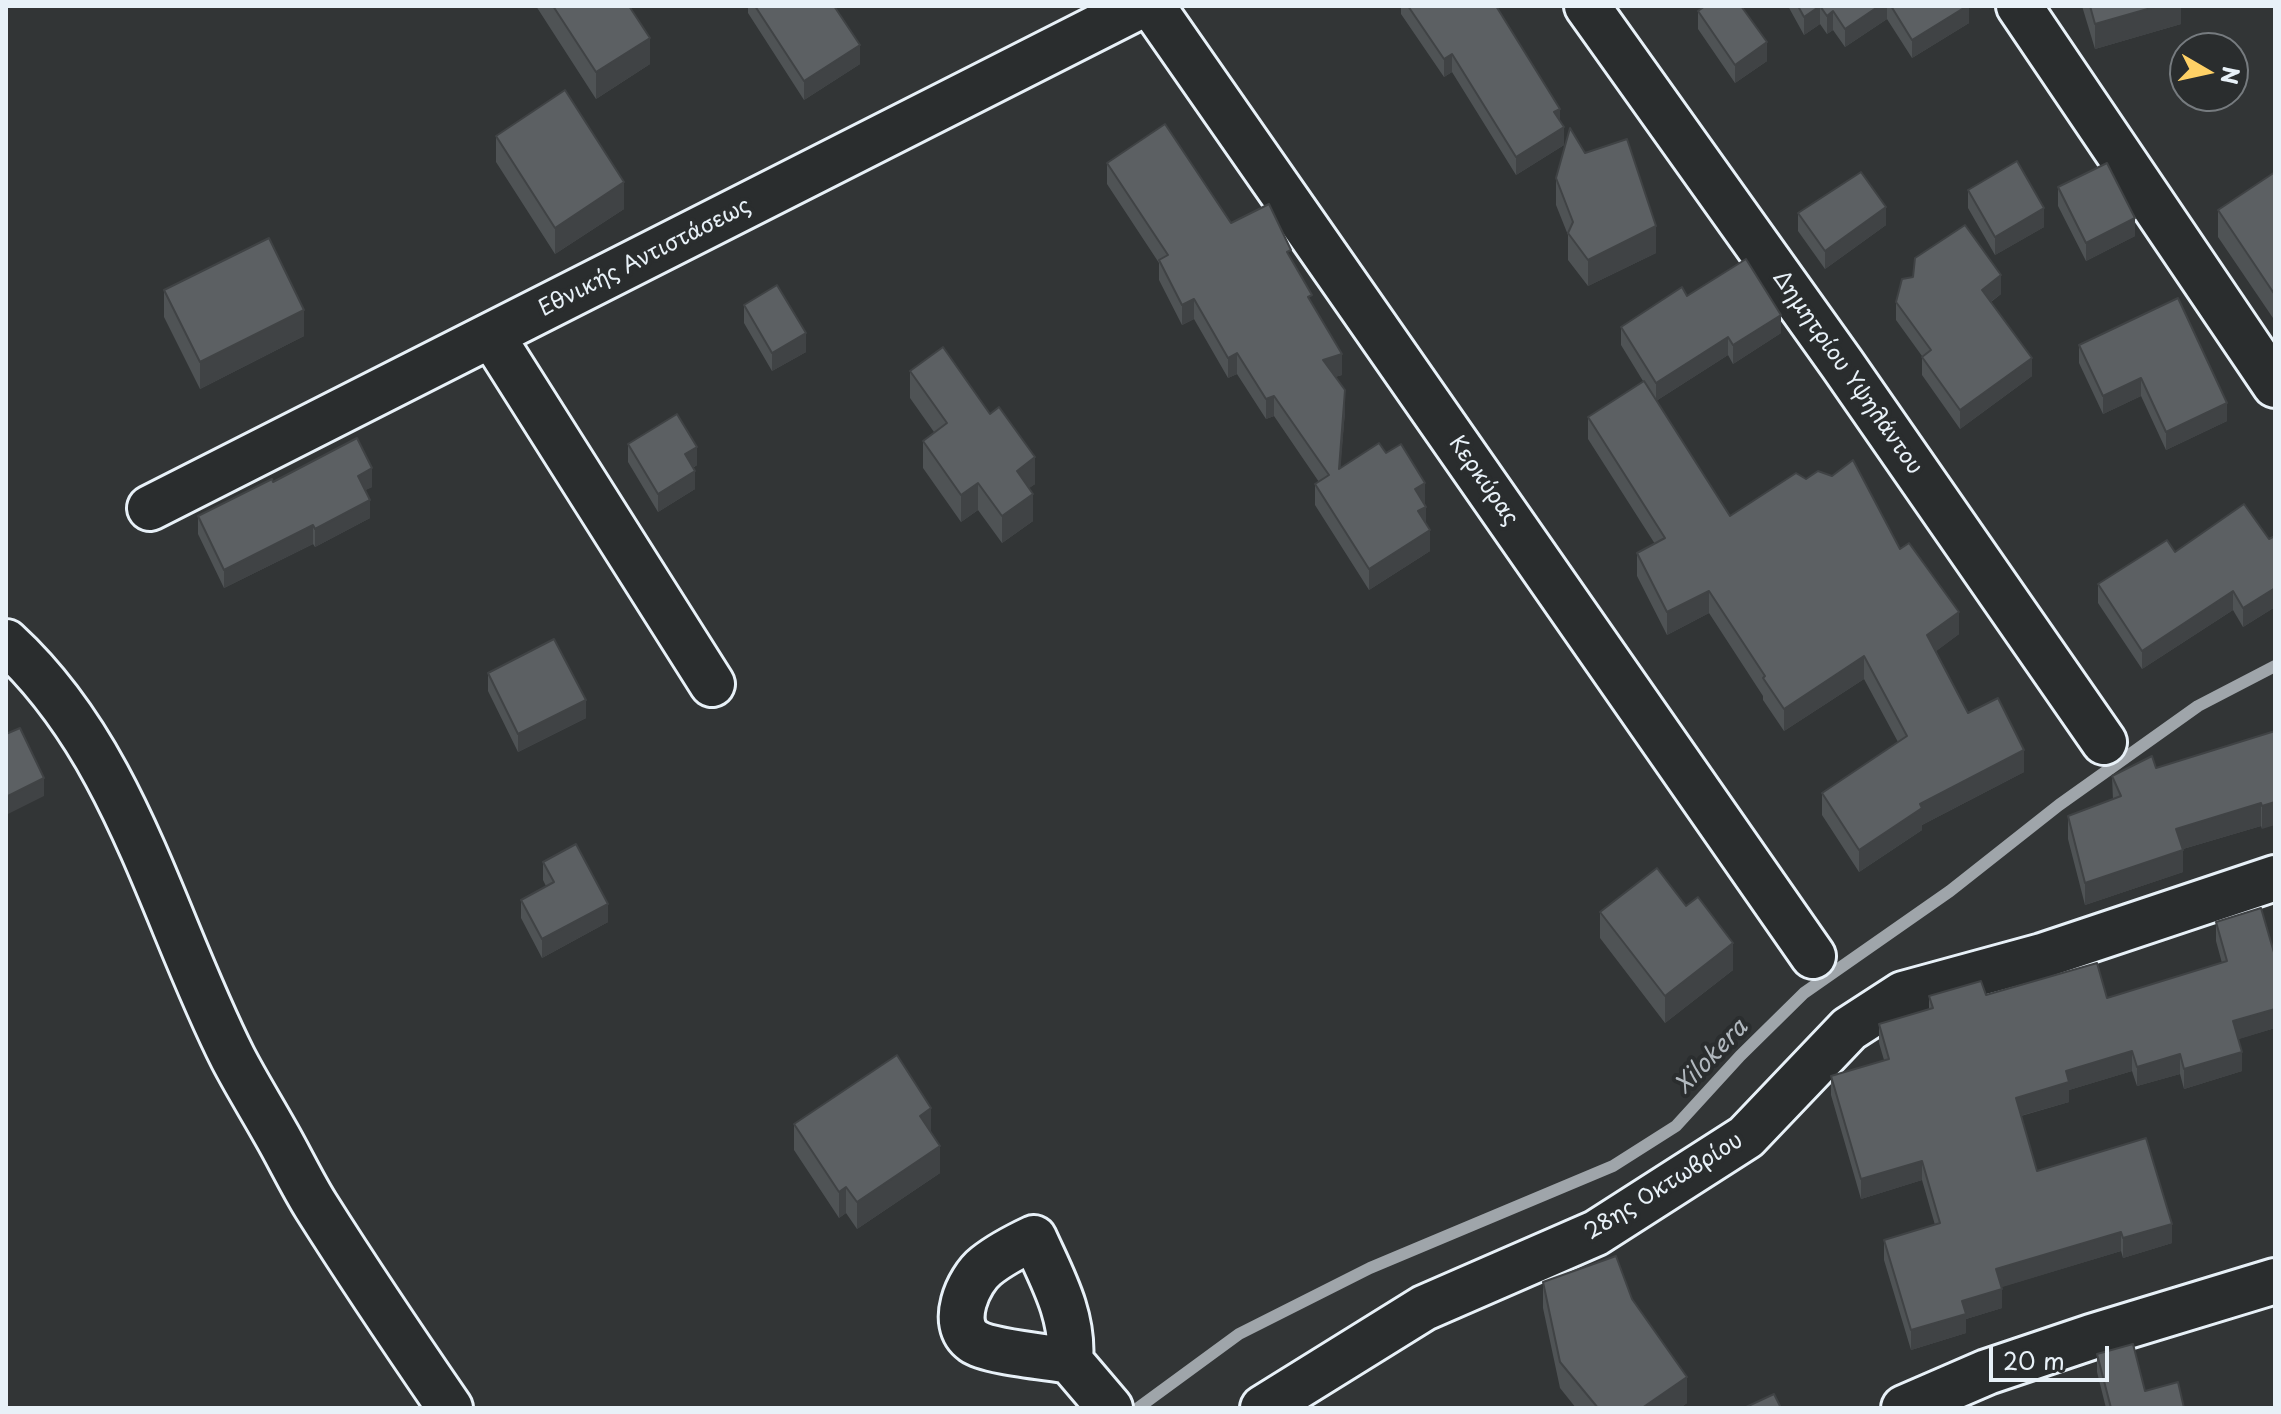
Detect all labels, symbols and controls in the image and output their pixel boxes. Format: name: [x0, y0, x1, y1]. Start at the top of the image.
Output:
north arrow: [2169, 32, 2249, 112]
text: N: [2214, 64, 2249, 87]
street label: Εθνικής Αντιστάσεως: [535, 193, 755, 323]
street label: Δημητρίου Υψηλάντου: [1767, 266, 1927, 480]
street label: Κερκύρας: [1443, 431, 1523, 531]
water label: Xilokera: [1670, 1014, 1754, 1100]
street label: 28ης Οκτωβρίου: [1580, 1128, 1748, 1246]
scale bar: [1993, 1330, 2113, 1380]
text: 20 m: [2003, 1342, 2065, 1378]

